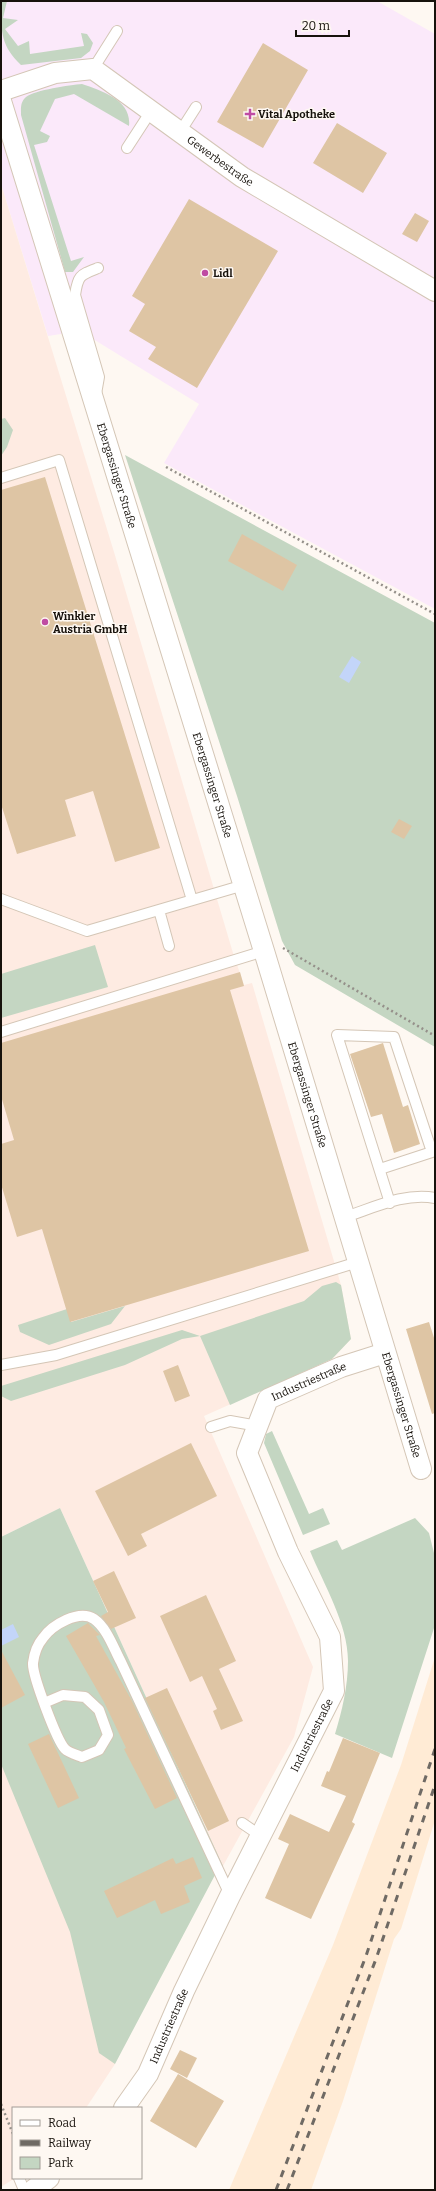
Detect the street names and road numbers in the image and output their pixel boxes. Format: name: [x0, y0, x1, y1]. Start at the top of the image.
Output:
street label: Gewerbestraße: [184, 133, 255, 189]
street label: Ebergassinger Straße: [94, 421, 139, 530]
street label: Ebergassinger Straße: [190, 731, 235, 840]
street label: Ebergassinger Straße: [285, 1040, 329, 1149]
street label: Ebergassinger Straße: [379, 1350, 423, 1460]
street label: Industriestraße: [269, 1360, 348, 1404]
street label: Industriestraße: [288, 1697, 336, 1774]
street label: Industriestraße: [147, 1987, 191, 2066]

